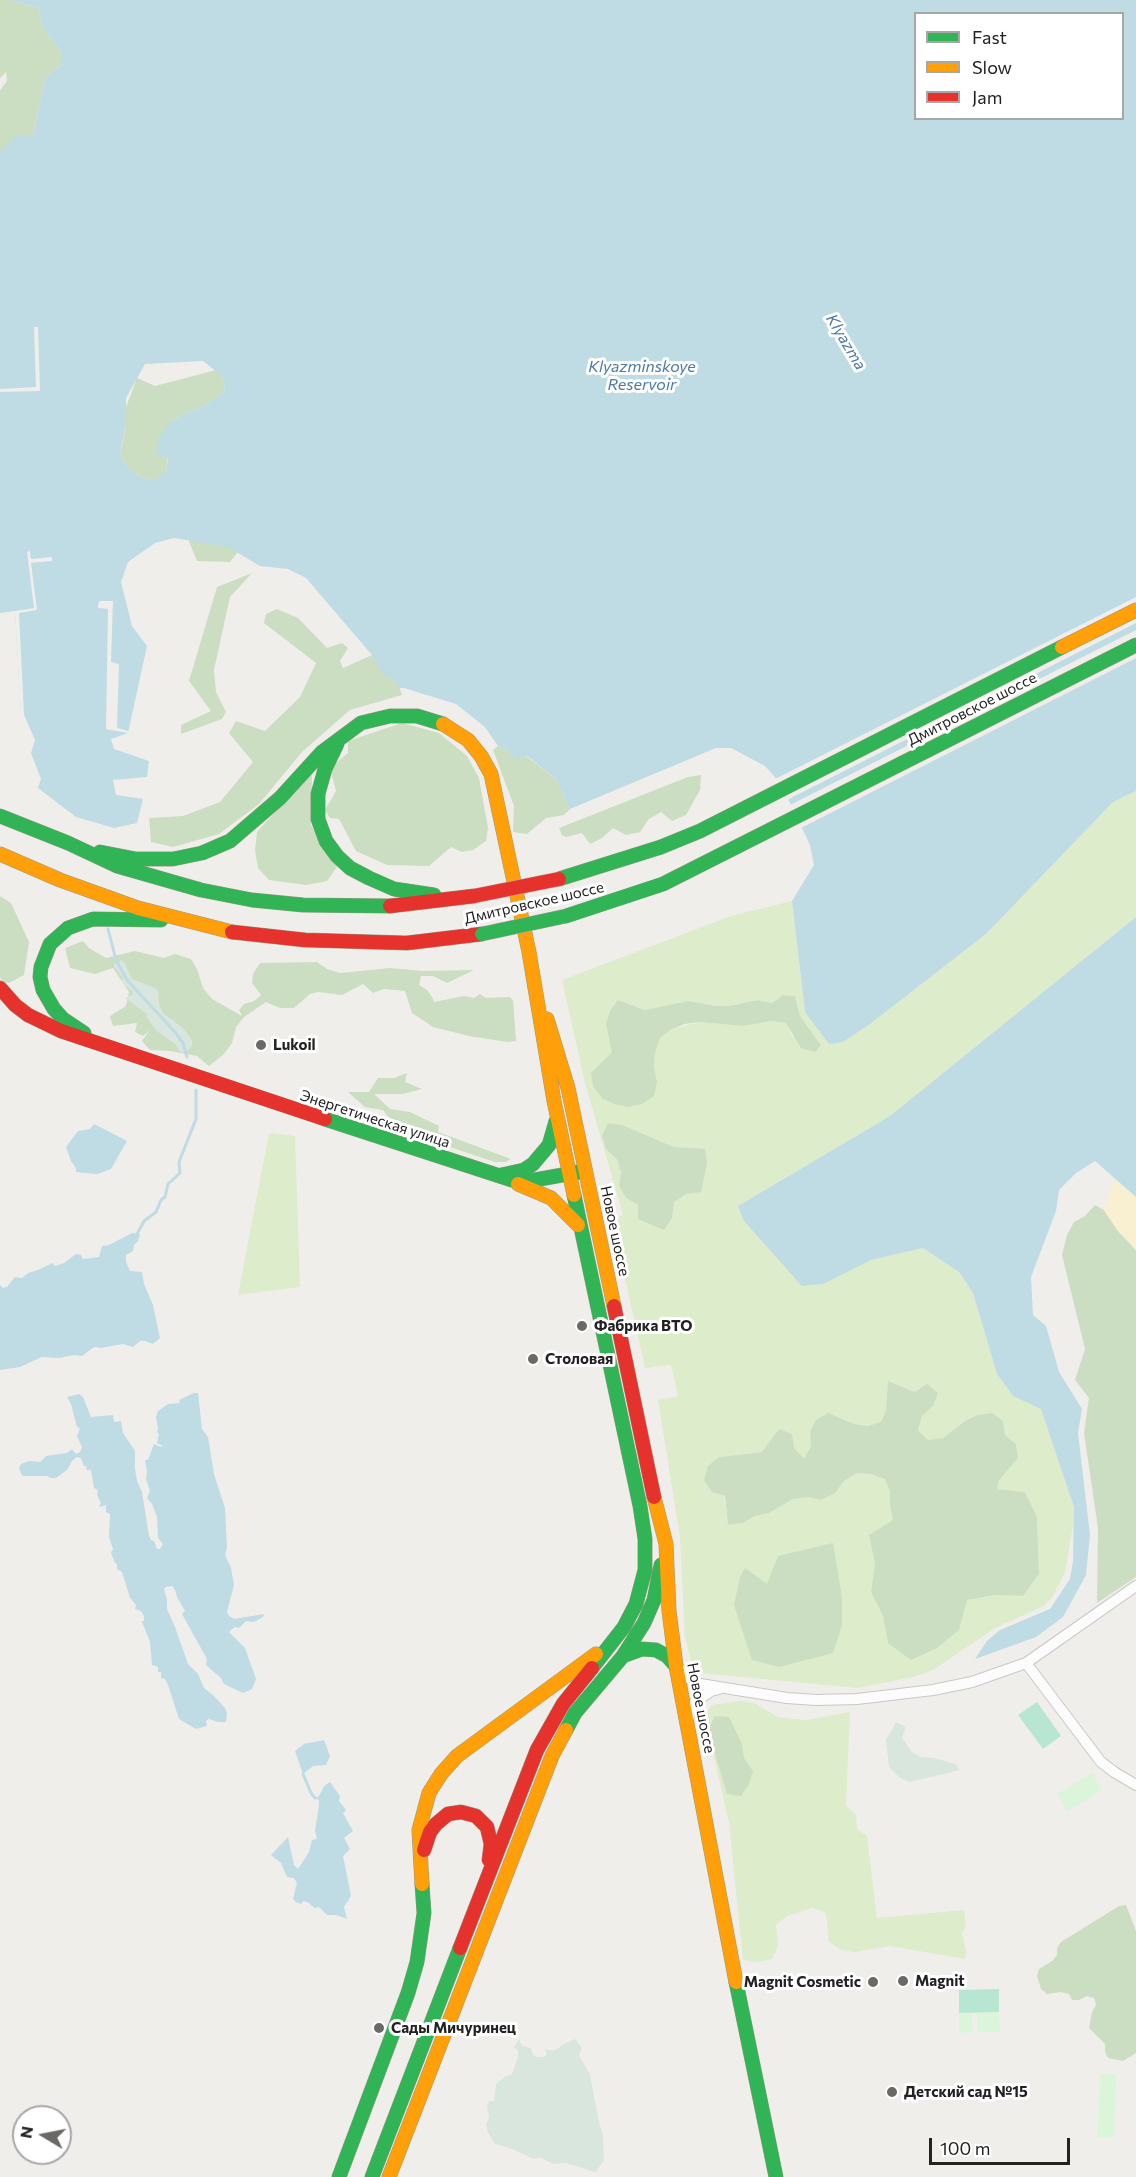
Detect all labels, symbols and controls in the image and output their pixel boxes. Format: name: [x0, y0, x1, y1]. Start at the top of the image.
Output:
legend: [914, 12, 1124, 120]
text: Fast: [972, 26, 1007, 48]
text: Slow: [972, 56, 1012, 78]
text: Jam: [972, 86, 1002, 108]
water label: Klyazma: [822, 311, 870, 373]
water label: Klyazminskoye Reservoir: [588, 357, 696, 395]
street label: Дмитровское шоссе: [904, 669, 1040, 749]
street label: Дмитровское шоссе: [462, 878, 606, 928]
place label: Lukoil: [273, 1036, 316, 1054]
marker: Lukoil: [254, 1038, 268, 1052]
street label: Энергетическая улица: [298, 1086, 452, 1152]
street label: Новое шоссе: [597, 1184, 633, 1278]
place label: Фабрика ВТО: [594, 1317, 693, 1335]
marker: Фабрика ВТО: [575, 1319, 589, 1333]
place label: Столовая: [545, 1350, 613, 1368]
marker: Столовая: [526, 1352, 540, 1366]
street label: Новое шоссе: [683, 1661, 719, 1755]
place label: Magnit: [915, 1972, 965, 1990]
place label: Magnit Cosmetic: [744, 1973, 861, 1991]
marker: Magnit: [896, 1974, 910, 1988]
marker: Magnit Cosmetic: [866, 1975, 880, 1989]
place label: Сады Мичуринец: [391, 2019, 516, 2037]
marker: Сады Мичуринец: [372, 2021, 386, 2035]
place label: Детский сад №15: [904, 2083, 1028, 2101]
marker: Детский сад №15: [885, 2085, 899, 2099]
north arrow: [12, 2105, 72, 2165]
text: N: [15, 2125, 36, 2140]
scale bar: [932, 2126, 1073, 2164]
text: 100 m: [940, 2137, 990, 2159]

